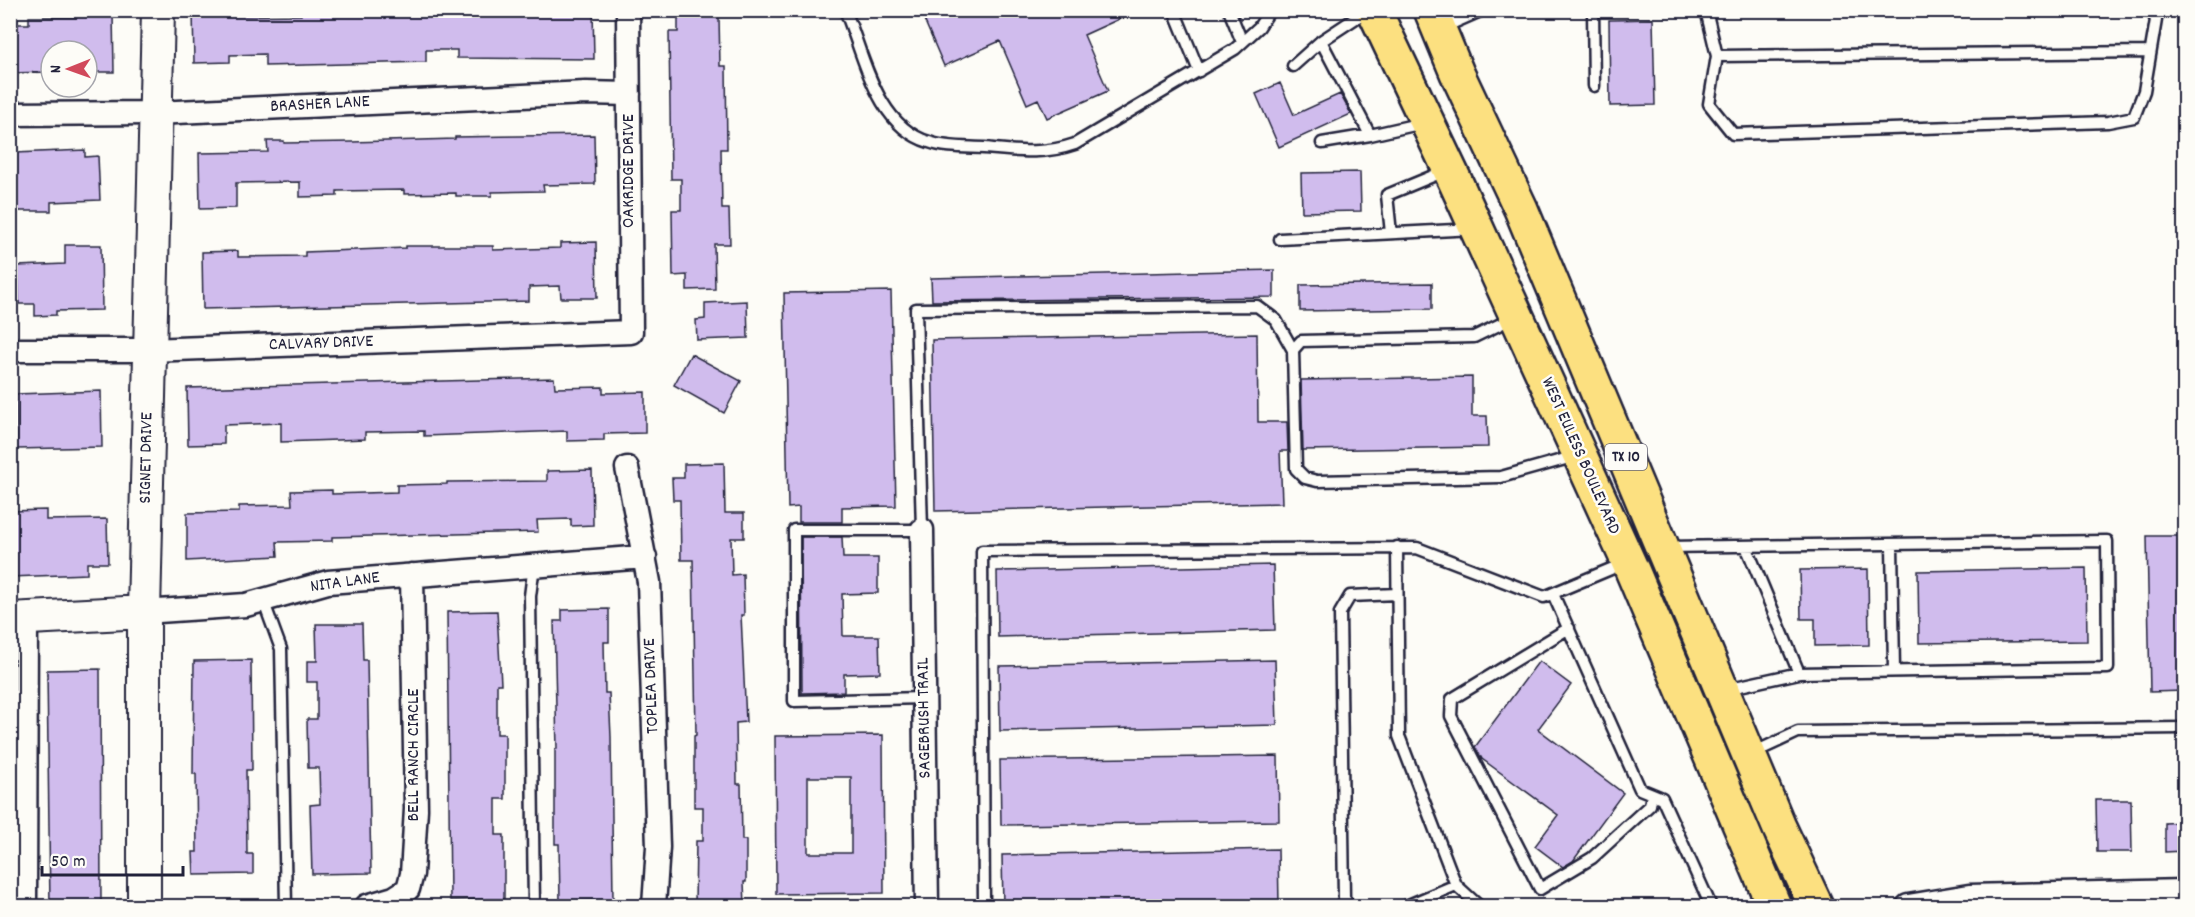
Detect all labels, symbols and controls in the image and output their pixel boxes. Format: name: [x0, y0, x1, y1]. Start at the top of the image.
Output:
north arrow: [39, 39, 99, 99]
text: N: [45, 65, 68, 73]
street label: BRASHER LANE: [270, 90, 370, 120]
street label: OAKRIDGE DRIVE: [617, 114, 642, 228]
street label: CALVARY DRIVE: [268, 330, 374, 358]
street label: WEST EULESS BOULEVARD: [1534, 373, 1626, 539]
street label: SIGNET DRIVE: [134, 412, 160, 504]
road number: TX 10: [1605, 444, 1647, 470]
street label: NITA LANE: [309, 566, 381, 600]
street label: TOPLEA DRIVE: [638, 638, 666, 734]
street label: SAGEBRUSH TRAIL: [911, 657, 939, 779]
street label: BELL RANCH CIRCLE: [402, 689, 427, 821]
scale bar: [42, 839, 183, 877]
text: 50 m: [51, 850, 86, 875]

